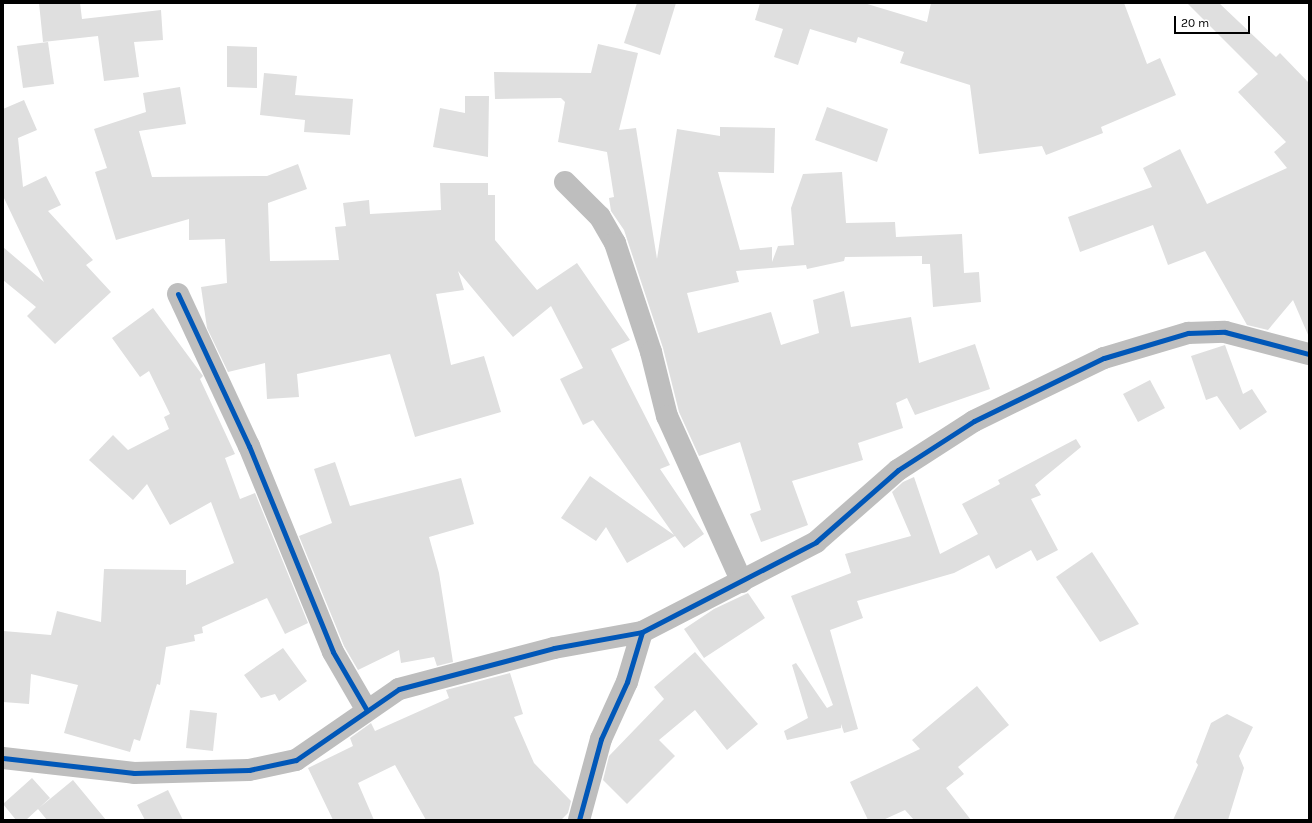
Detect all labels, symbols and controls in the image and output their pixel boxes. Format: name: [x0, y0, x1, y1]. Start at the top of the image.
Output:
scale bar: [1176, 8, 1252, 34]
text: 20 m: [1181, 16, 1209, 30]

